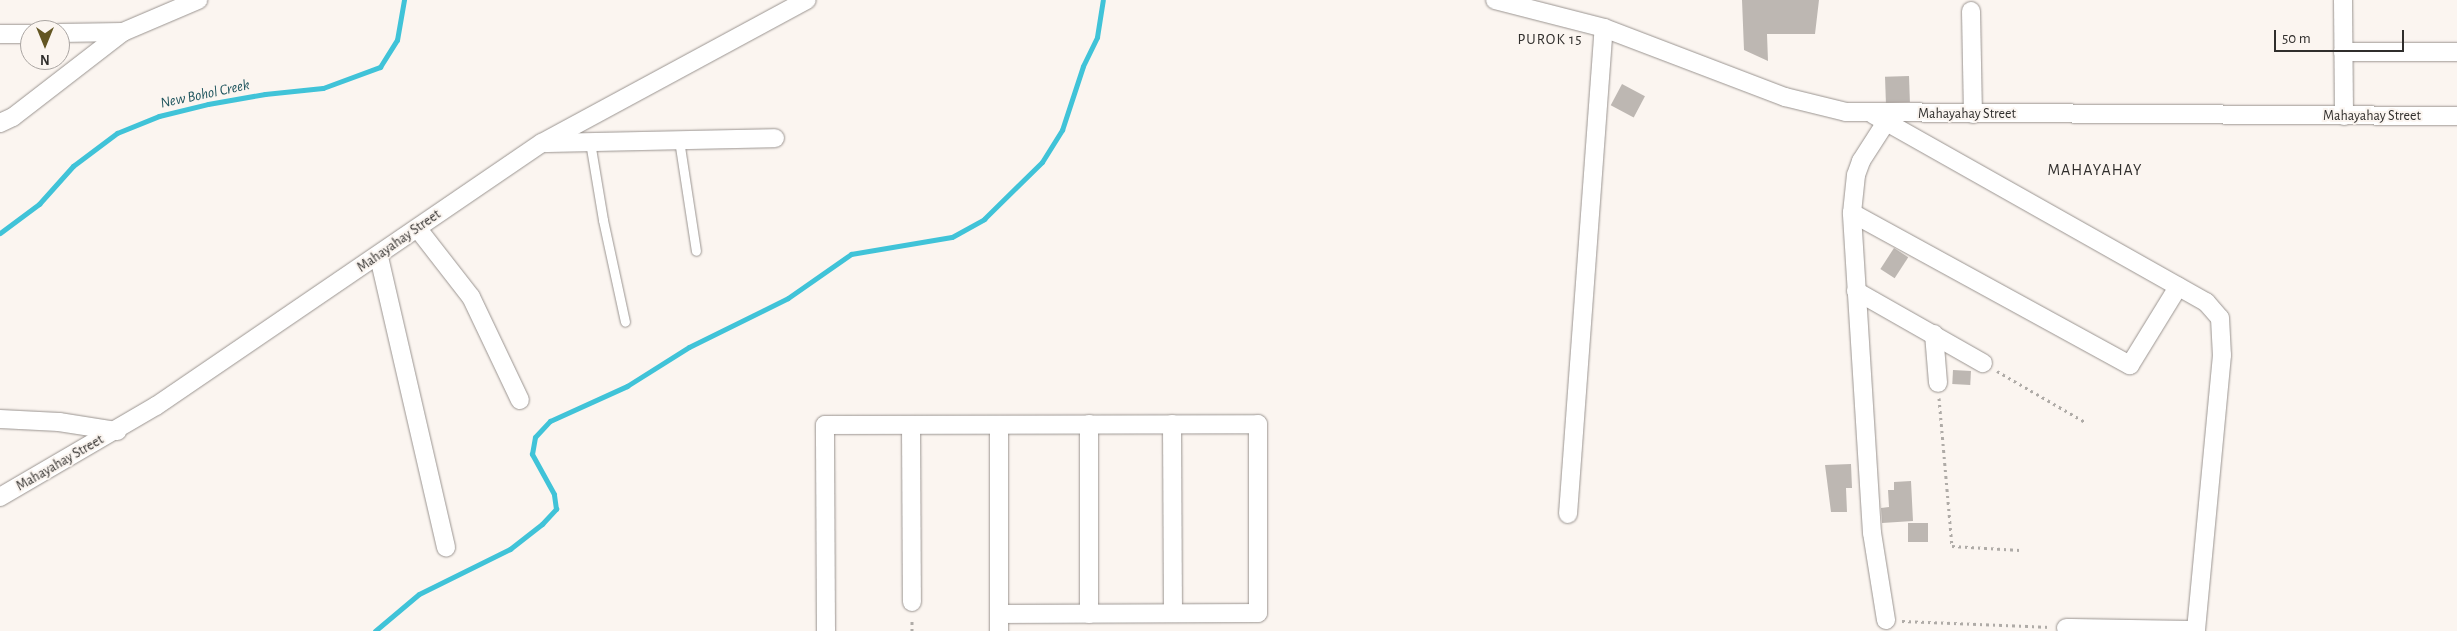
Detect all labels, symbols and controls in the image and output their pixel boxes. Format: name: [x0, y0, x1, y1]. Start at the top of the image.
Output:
north arrow: [20, 20, 70, 70]
scale bar: [2277, 20, 2407, 52]
district label: PUROK 15: [1517, 31, 1583, 49]
text: 50 m: [2282, 31, 2311, 46]
text: N: [40, 52, 50, 66]
water label: New Bohol Creek: [159, 76, 251, 112]
street label: Mahayahay Street: [1918, 106, 2016, 122]
street label: Mahayahay Street: [2323, 108, 2421, 124]
district label: MAHAYAHAY: [2046, 160, 2144, 180]
street label: Mahayahay Street: [354, 206, 444, 276]
street label: Mahayahay Street: [13, 431, 107, 495]

